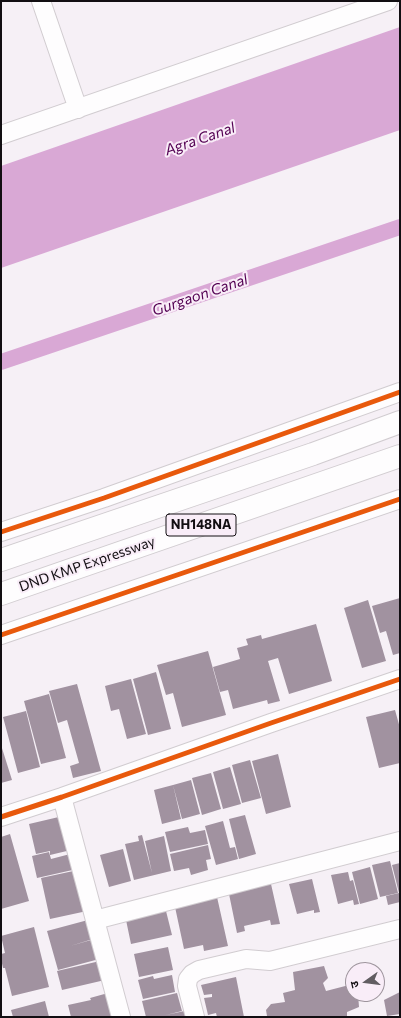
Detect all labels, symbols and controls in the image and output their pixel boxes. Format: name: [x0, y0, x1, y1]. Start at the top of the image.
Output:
water label: Agra Canal: [163, 119, 237, 159]
water label: Gurgaon Canal: [150, 270, 250, 320]
road number: NH148NA: [166, 514, 236, 536]
street label: DND KMP Expressway: [17, 533, 157, 595]
north arrow: [345, 962, 385, 1002]
text: उ: [347, 980, 361, 989]

